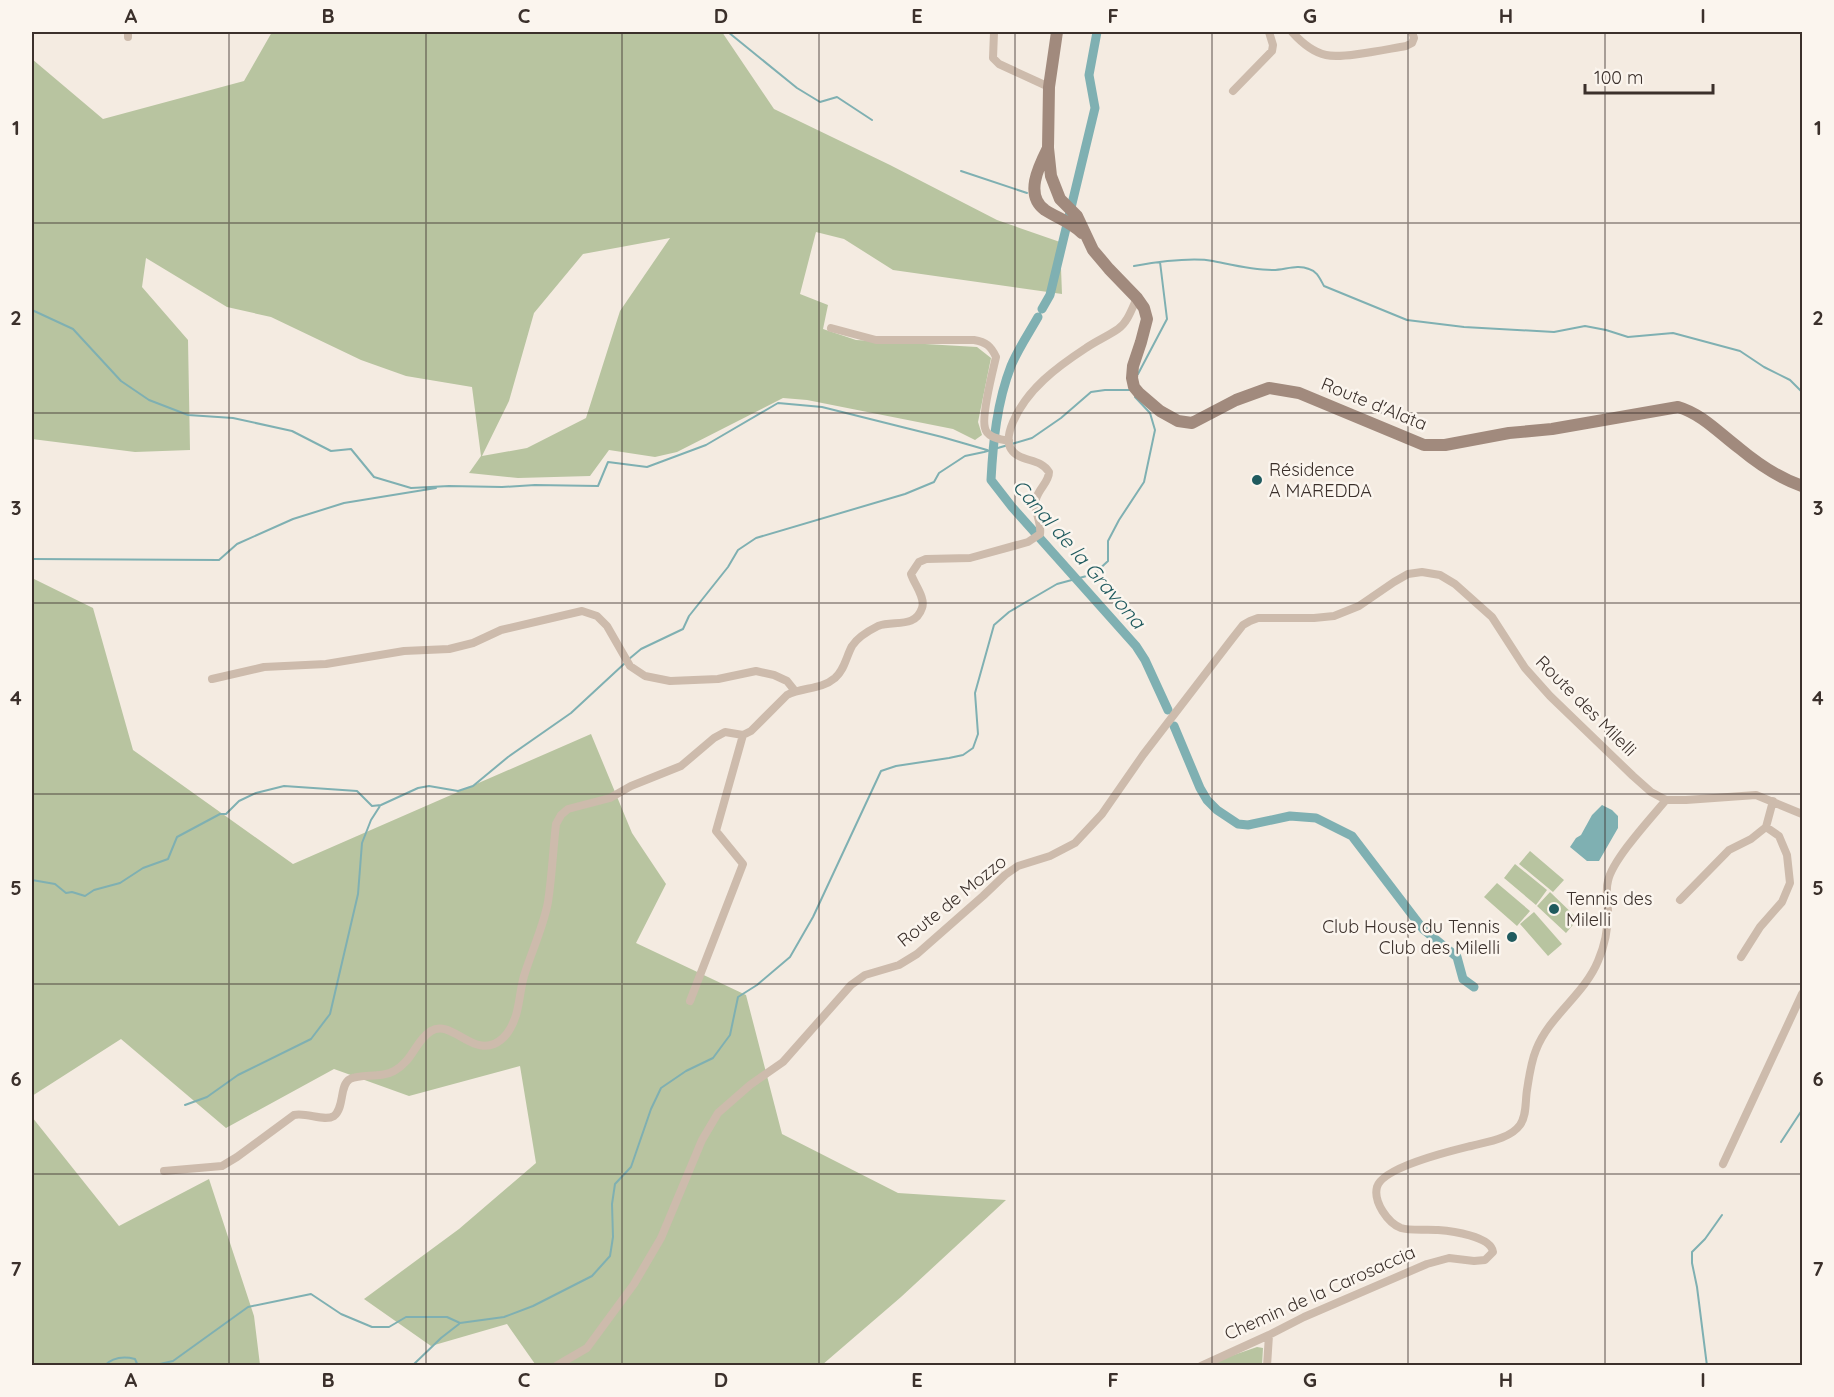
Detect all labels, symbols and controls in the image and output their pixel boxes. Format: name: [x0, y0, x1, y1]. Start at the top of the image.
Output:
text: A: [125, 3, 138, 28]
text: B: [321, 3, 335, 28]
text: C: [518, 3, 531, 28]
text: D: [714, 3, 728, 28]
text: E: [911, 3, 923, 28]
text: F: [1107, 3, 1119, 28]
text: G: [1303, 3, 1317, 28]
text: H: [1499, 3, 1513, 28]
text: I: [1700, 3, 1706, 28]
scale bar: [1585, 57, 1712, 95]
text: 100 m: [1594, 66, 1643, 89]
text: 1: [12, 115, 20, 140]
text: 1: [1814, 115, 1822, 140]
text: 2: [10, 305, 22, 330]
text: 2: [1812, 305, 1824, 330]
street label: Route d'Alata: [1318, 372, 1431, 435]
place label: Résidence A MAREDDA: [1269, 458, 1372, 502]
marker: Résidence A MAREDDA: [1250, 473, 1264, 487]
water label: Canal de la Gravona: [1008, 474, 1152, 635]
text: 3: [11, 495, 21, 520]
text: 3: [1813, 495, 1823, 520]
street label: Route des Milelli: [1531, 650, 1642, 761]
text: 4: [10, 685, 22, 710]
text: 4: [1812, 685, 1824, 710]
street label: Route de Mozzo: [893, 850, 1011, 952]
text: 5: [10, 875, 22, 900]
text: 5: [1812, 875, 1824, 900]
place label: Tennis des Milelli: [1566, 887, 1652, 931]
marker: Tennis des Milelli: [1547, 902, 1561, 916]
place label: Club House du Tennis Club des Milelli: [1322, 915, 1500, 959]
marker: Club House du Tennis Club des Milelli: [1505, 930, 1519, 944]
text: 6: [10, 1066, 22, 1091]
text: 6: [1812, 1066, 1824, 1091]
street label: Chemin de la Carosaccia: [1221, 1240, 1419, 1345]
text: 7: [11, 1256, 22, 1281]
text: 7: [1813, 1256, 1824, 1281]
text: A: [125, 1367, 138, 1392]
text: B: [321, 1367, 335, 1392]
text: C: [518, 1367, 531, 1392]
text: D: [714, 1367, 728, 1392]
text: E: [911, 1367, 923, 1392]
text: F: [1107, 1367, 1119, 1392]
text: G: [1303, 1367, 1317, 1392]
text: H: [1499, 1367, 1513, 1392]
text: I: [1700, 1367, 1706, 1392]

